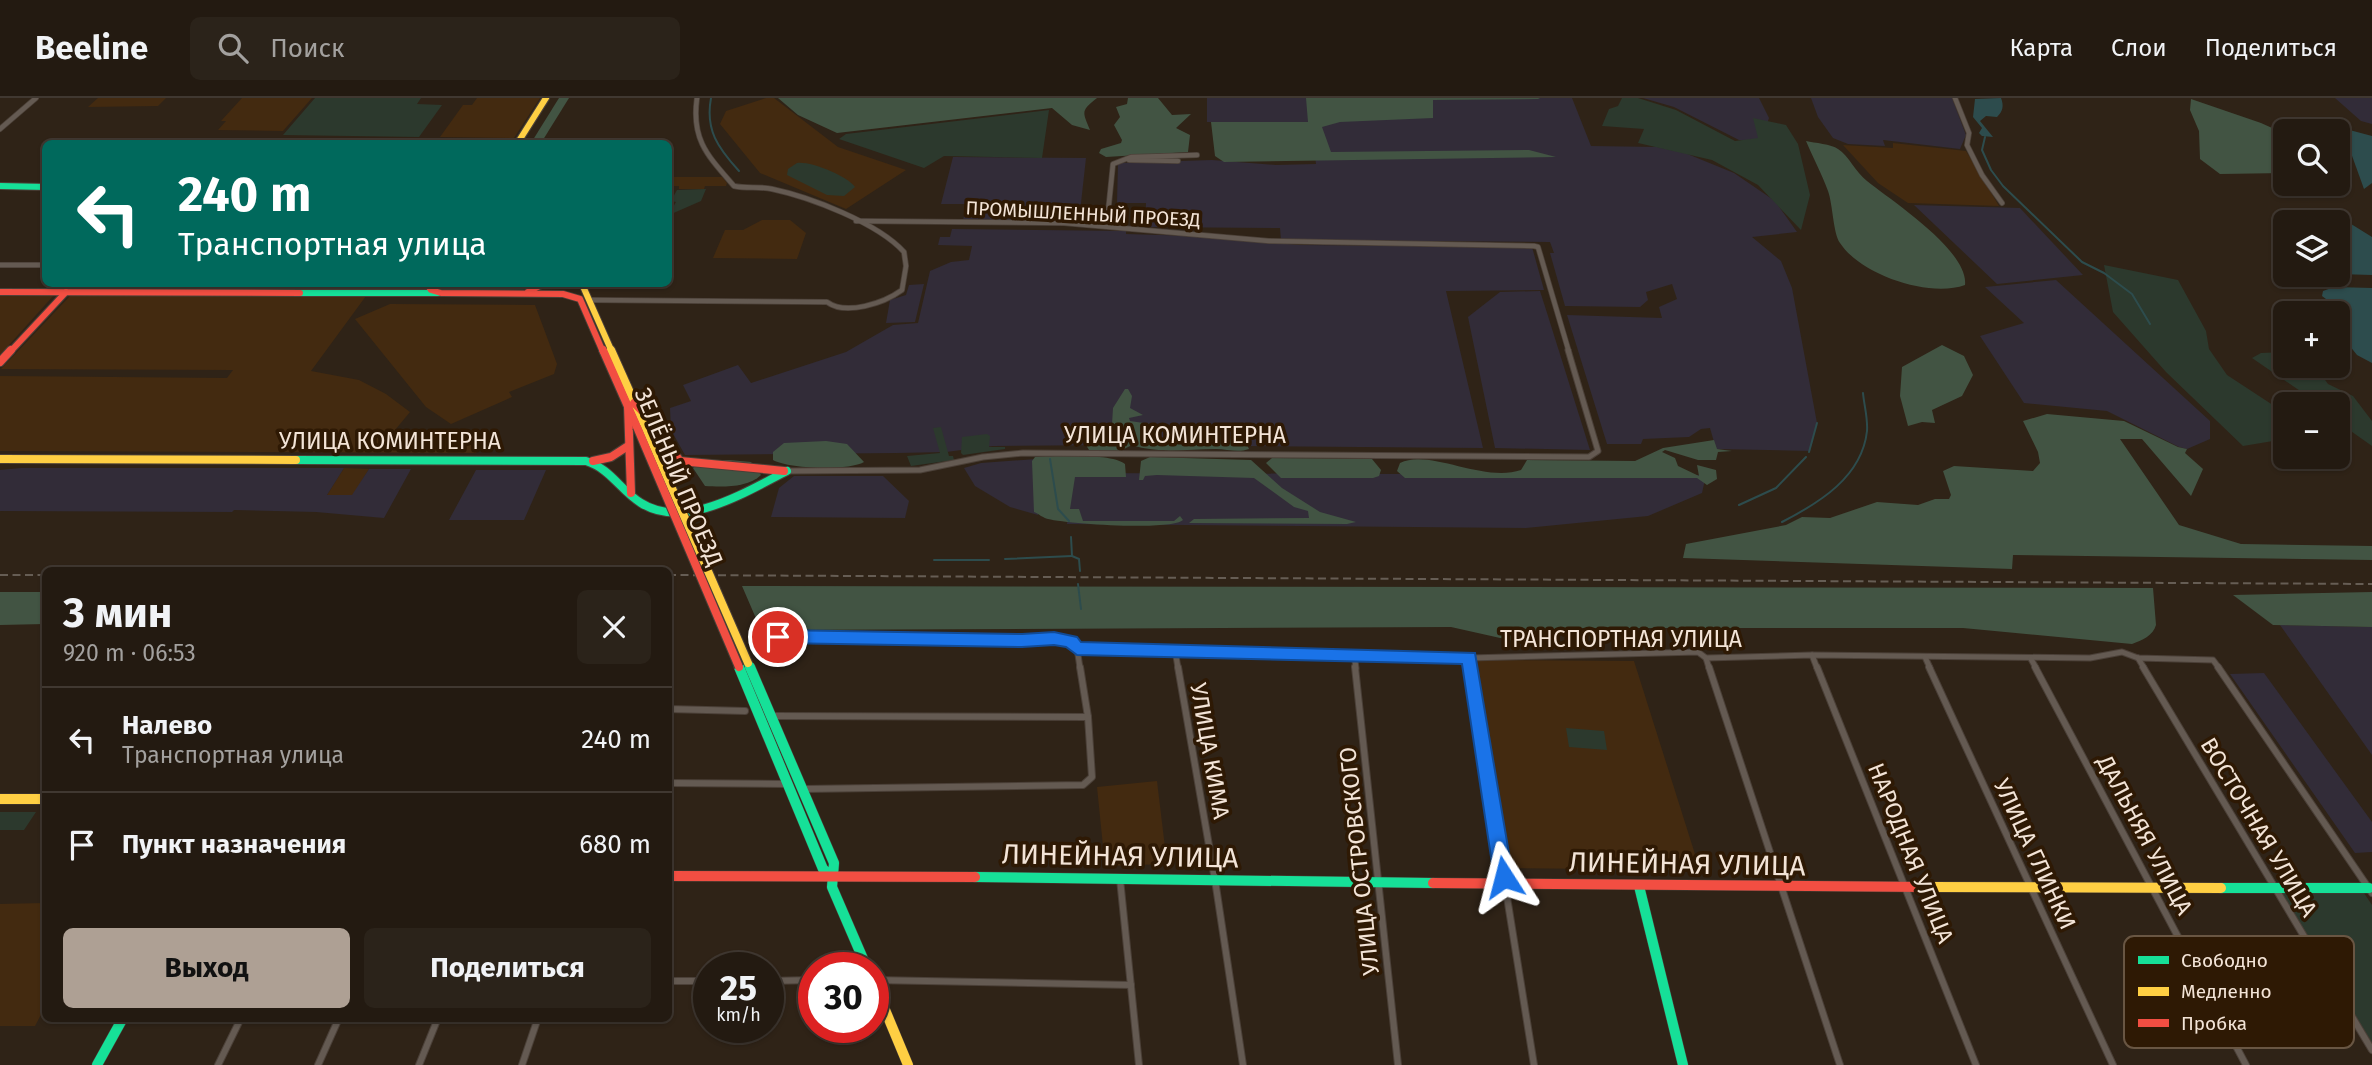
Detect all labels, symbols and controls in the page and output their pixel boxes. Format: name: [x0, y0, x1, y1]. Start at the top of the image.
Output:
search box: [190, 17, 680, 80]
text: Beeline: [35, 28, 148, 68]
icon: search: [214, 29, 252, 67]
text: Поиск: [270, 33, 344, 64]
text: Карта: [2009, 34, 2073, 62]
text: Слои: [2111, 34, 2167, 62]
text: Поделиться: [2205, 34, 2337, 62]
map controls: [2273, 119, 2350, 469]
button: search: [2273, 119, 2350, 196]
text: 240 m: [178, 165, 311, 224]
icon: left: [63, 168, 154, 259]
street label: ПРОМЫШЛЕННЫЙ ПРОЕЗД: [965, 196, 1201, 232]
button: layers: [2273, 210, 2350, 287]
text: Транспортная улица: [178, 225, 487, 263]
button: +: [2273, 301, 2350, 378]
street label: ЗЕЛЁНЫЙ ПРОЕЗД: [629, 384, 729, 570]
button: −: [2273, 392, 2350, 469]
street label: УЛИЦА КОМИНТЕРНА: [1064, 421, 1287, 449]
street label: УЛИЦА КОМИНТЕРНА: [279, 427, 502, 455]
text: 3 мин: [63, 588, 172, 638]
button: close: [577, 590, 651, 664]
pin: [748, 607, 808, 667]
icon: arrive: [759, 618, 797, 656]
street label: ТРАНСПОРТНАЯ УЛИЦА: [1500, 625, 1743, 653]
text: 920 m · 06:53: [63, 639, 196, 667]
street label: УЛИЦА КИМА: [1184, 681, 1236, 822]
text: Налево: [122, 710, 212, 741]
icon: left: [63, 721, 101, 759]
text: 240 m: [581, 724, 651, 755]
street label: ВОСТОЧНАЯ УЛИЦА: [2195, 732, 2324, 922]
text: Транспортная улица: [122, 741, 344, 769]
street label: УЛИЦА ОСТРОВСКОГО: [1333, 746, 1385, 976]
street label: ДАЛЬНЯЯ УЛИЦА: [2091, 750, 2199, 920]
street label: НАРОДНАЯ УЛИЦА: [1862, 759, 1960, 948]
street label: УЛИЦА ГЛИНКИ: [1988, 774, 2082, 934]
icon: arrive: [63, 826, 101, 864]
text: Пункт назначения: [122, 829, 346, 860]
text: 680 m: [579, 829, 651, 860]
street label: ЛИНЕЙНАЯ УЛИЦА: [1001, 837, 1239, 875]
position arrow: [1467, 840, 1541, 914]
street label: ЛИНЕЙНАЯ УЛИЦА: [1568, 845, 1806, 883]
button: Выход: [63, 928, 350, 1008]
button: Поделиться: [364, 928, 651, 1008]
legend: [2124, 936, 2354, 1048]
text: Свободно: [2181, 949, 2268, 972]
speed limit sign: 30: [798, 952, 889, 1043]
text: 25: [720, 967, 757, 1009]
text: Медленно: [2181, 980, 2272, 1003]
text: km/h: [716, 1004, 761, 1026]
text: Пробка: [2181, 1012, 2247, 1035]

